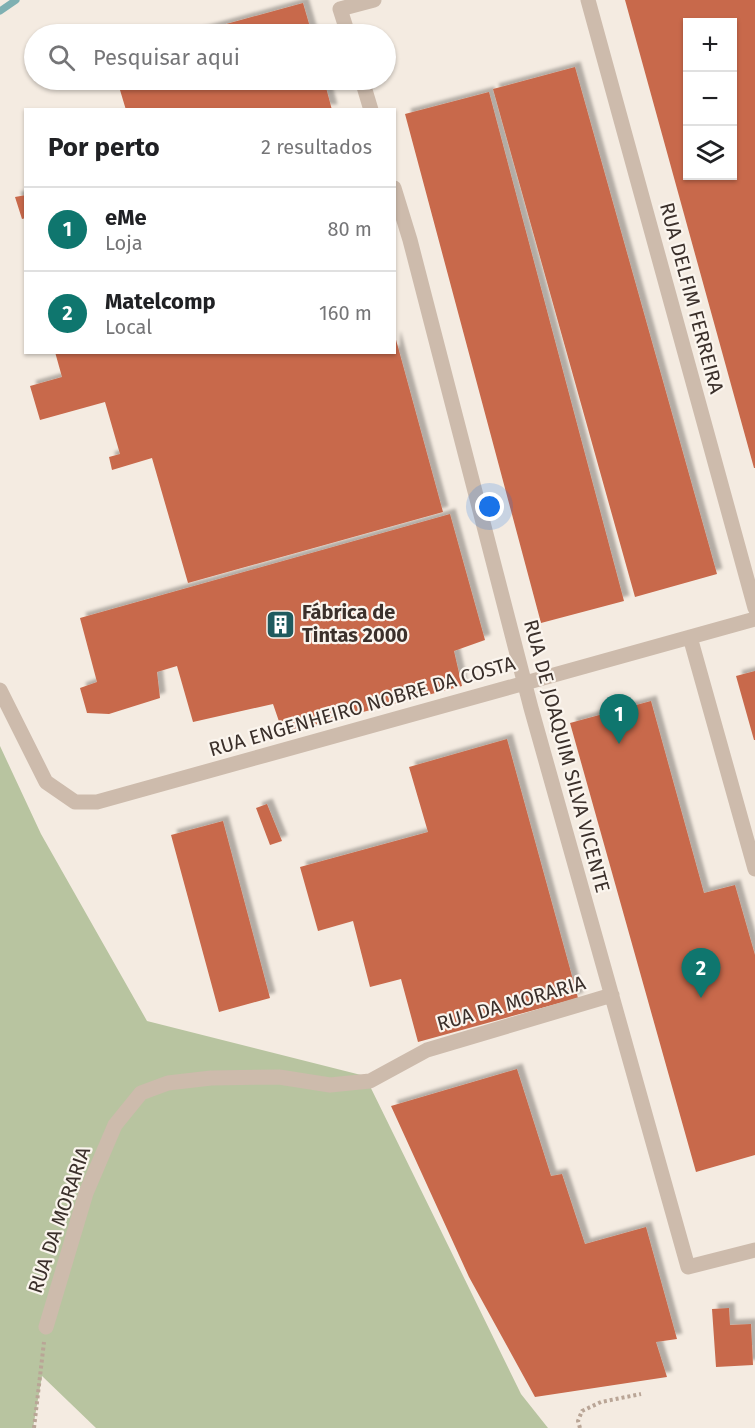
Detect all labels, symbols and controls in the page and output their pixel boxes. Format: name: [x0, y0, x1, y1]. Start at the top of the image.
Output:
map controls: [683, 18, 737, 180]
button: +: [683, 18, 737, 72]
search box: [24, 24, 396, 90]
icon: search: [45, 41, 78, 74]
text: Pesquisar aqui: [93, 44, 240, 71]
button: −: [683, 72, 737, 126]
button: layers: [683, 126, 737, 180]
text: Por perto: [48, 132, 160, 163]
text: 2 resultados: [261, 135, 372, 159]
street label: RUA DELFIM FERREIRA: [655, 200, 729, 397]
text: eMe: [105, 204, 147, 231]
text: 1: [63, 217, 72, 241]
text: 80 m: [327, 217, 372, 241]
text: Loja: [105, 231, 143, 255]
text: Matelcomp: [105, 288, 216, 315]
text: 2: [62, 301, 73, 325]
text: 160 m: [319, 301, 372, 325]
text: Local: [105, 315, 152, 339]
your location: [475, 492, 504, 521]
place label: Fábrica de Tintas 2000: [302, 600, 408, 647]
building icon: Fábrica de Tintas 2000: [265, 608, 297, 640]
street label: RUA DE JOAQUIM SILVA VICENTE: [519, 617, 615, 895]
street label: RUA ENGENHEIRO NOBRE DA COSTA: [206, 651, 518, 761]
pin: 1: [600, 694, 638, 744]
pin: 2: [682, 948, 720, 998]
street label: RUA DA MORARIA: [434, 970, 589, 1036]
street label: RUA DA MORARIA: [23, 1143, 95, 1296]

